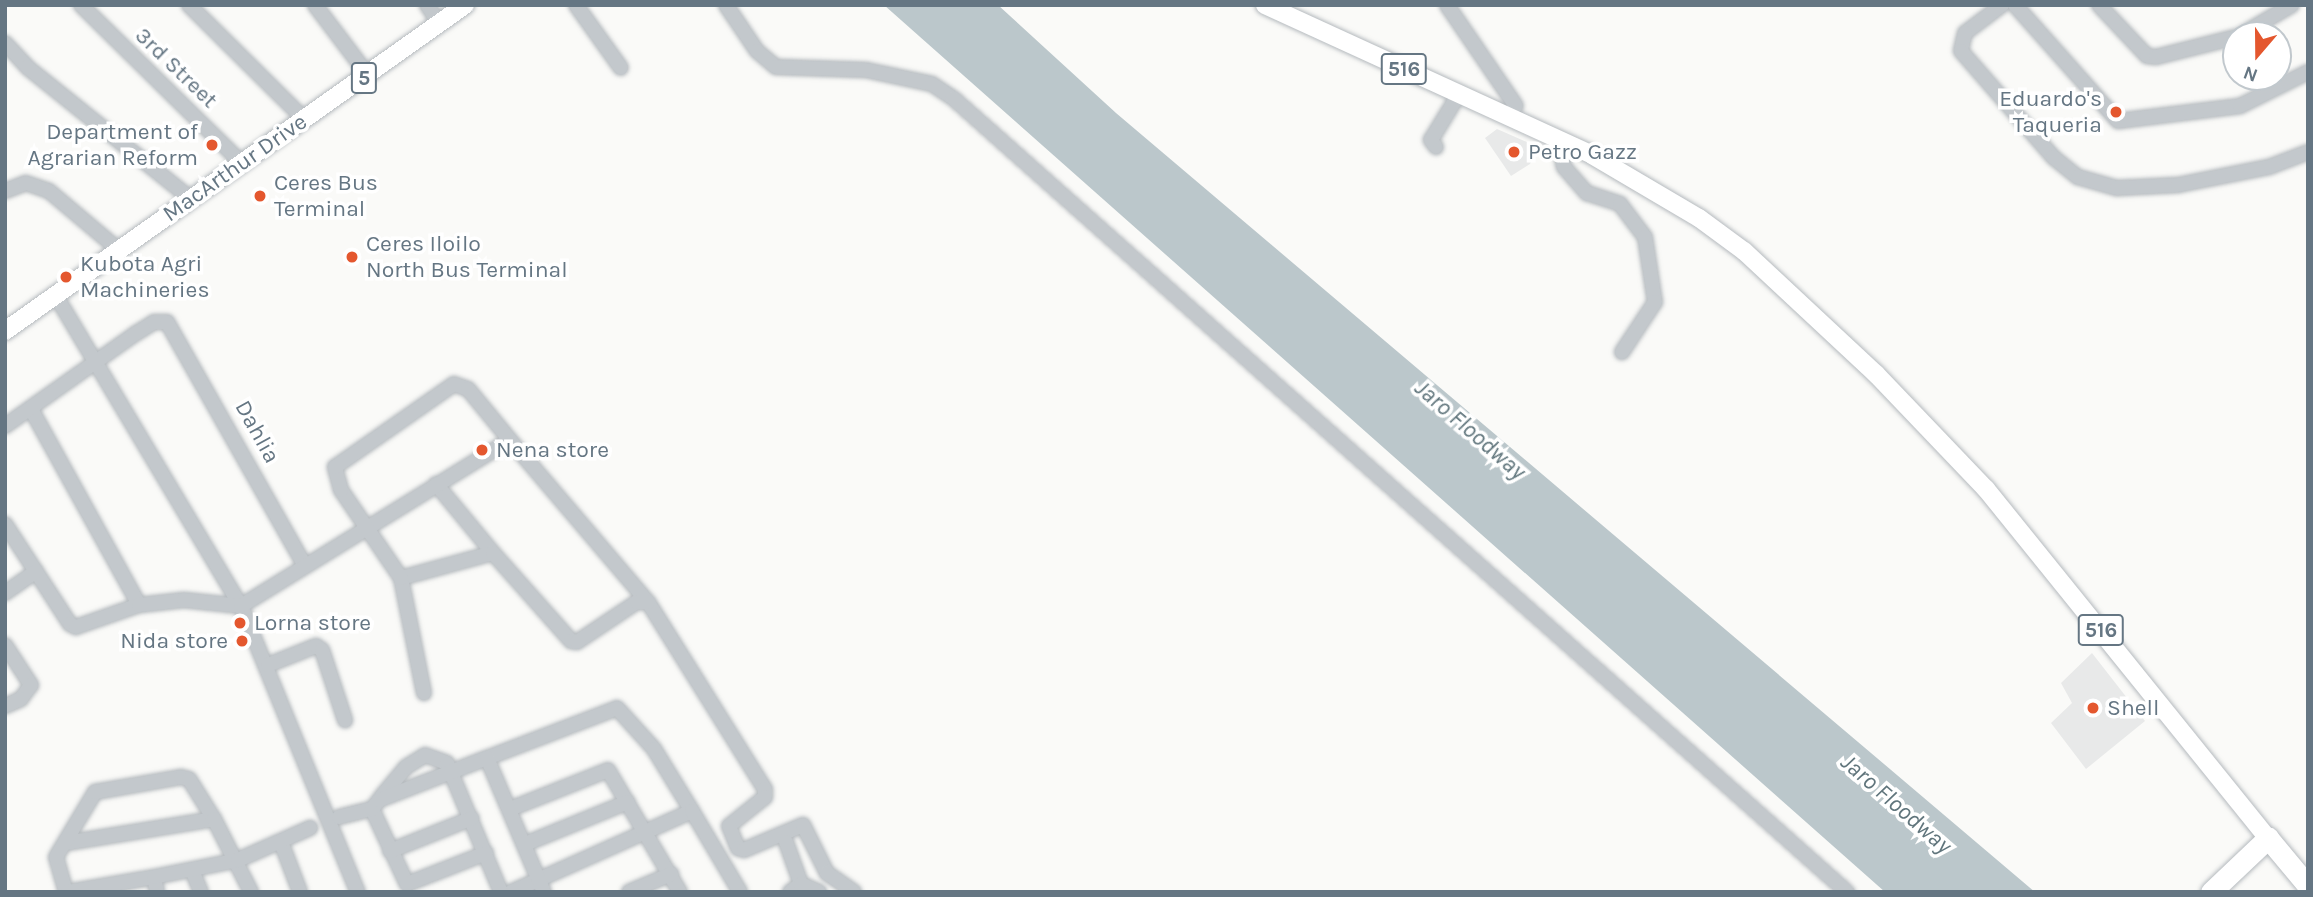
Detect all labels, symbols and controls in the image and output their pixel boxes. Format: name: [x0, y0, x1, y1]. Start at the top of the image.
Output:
north arrow: [2222, 21, 2292, 91]
street label: 3rd Street: [129, 22, 223, 114]
road number: 516: [1380, 52, 1428, 86]
road number: 5: [350, 60, 378, 96]
text: N: [2240, 61, 2261, 87]
place label: Eduardo's Taqueria: [1999, 85, 2102, 139]
marker: Eduardo's Taqueria: [2108, 104, 2124, 120]
street label: MacArthur Drive: [158, 108, 312, 228]
place label: Department of Agrarian Reform: [27, 118, 198, 172]
marker: Department of Agrarian Reform: [204, 137, 220, 153]
place label: Petro Gazz: [1528, 138, 1637, 166]
marker: Petro Gazz: [1506, 144, 1522, 160]
place label: Ceres Bus Terminal: [274, 169, 378, 223]
marker: Ceres Bus Terminal: [252, 188, 268, 204]
place label: Ceres Iloilo North Bus Terminal: [366, 230, 568, 284]
marker: Ceres Iloilo North Bus Terminal: [344, 249, 360, 265]
place label: Kubota Agri Machineries: [80, 250, 210, 304]
marker: Kubota Agri Machineries: [58, 269, 74, 285]
water label: Jaro Floodway: [1408, 374, 1532, 486]
street label: Dahlia: [229, 396, 285, 468]
place label: Nena store: [496, 436, 609, 464]
marker: Nena store: [474, 442, 490, 458]
place label: Lorna store: [254, 609, 371, 637]
road number: 516: [2076, 612, 2126, 648]
marker: Lorna store: [232, 615, 248, 631]
place label: Nida store: [120, 627, 228, 655]
marker: Nida store: [234, 633, 250, 649]
place label: Shell: [2107, 694, 2159, 722]
marker: Shell: [2085, 700, 2101, 716]
water label: Jaro Floodway: [1834, 748, 1958, 860]

